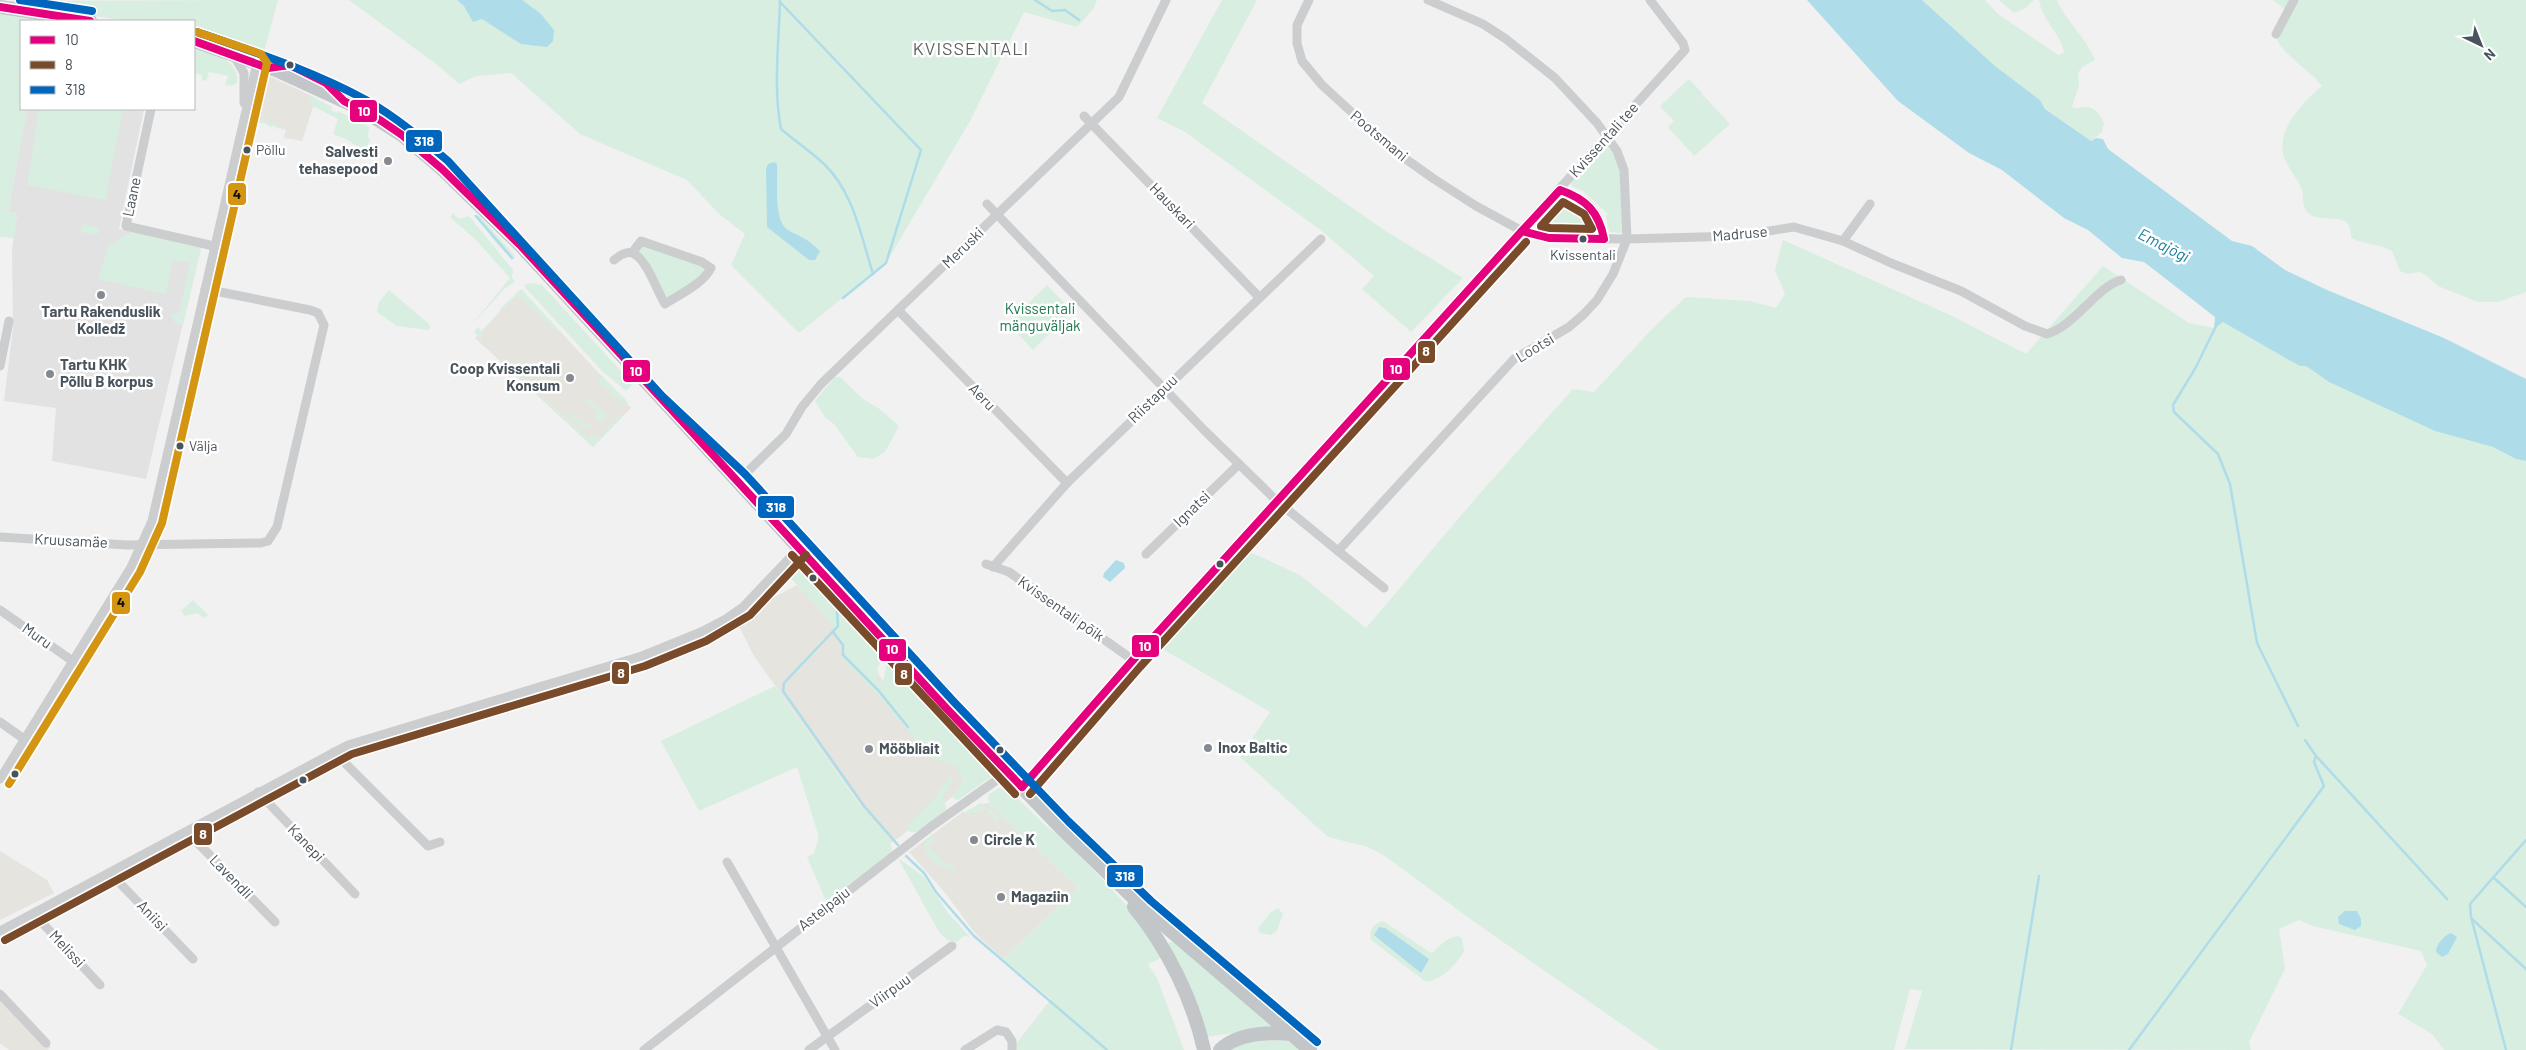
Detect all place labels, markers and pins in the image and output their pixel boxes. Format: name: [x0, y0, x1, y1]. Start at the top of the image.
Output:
unlabelled marker: [285, 60, 295, 70]
place label: Põllu: [256, 141, 285, 158]
place label: Salvesti tehasepood: [299, 142, 378, 177]
marker: Põllu: [242, 145, 252, 155]
marker: Salvesti tehasepood: [382, 155, 394, 167]
marker: Kvissentali: [1578, 234, 1588, 244]
place label: Kvissentali: [1550, 246, 1616, 263]
marker: Tartu Rakenduslik Kolledž: [95, 289, 107, 301]
place label: Tartu Rakenduslik Kolledž: [41, 302, 161, 337]
place label: Tartu KHK Põllu B korpus: [60, 355, 154, 390]
place label: Coop Kvissentali Konsum: [450, 359, 560, 394]
marker: Tartu KHK Põllu B korpus: [44, 368, 56, 380]
marker: Coop Kvissentali Konsum: [564, 372, 576, 384]
place label: Välja: [189, 437, 218, 454]
marker: Välja: [175, 441, 185, 451]
unlabelled marker: [1215, 559, 1225, 569]
unlabelled marker: [808, 573, 818, 583]
place label: Inox Baltic: [1218, 738, 1288, 756]
place label: Mööbliait: [879, 739, 940, 757]
marker: Inox Baltic: [1202, 742, 1214, 754]
marker: Mööbliait: [863, 743, 875, 755]
unlabelled marker: [995, 745, 1005, 755]
unlabelled marker: [10, 769, 20, 779]
unlabelled marker: [298, 775, 308, 785]
place label: Circle K: [984, 830, 1035, 848]
marker: Circle K: [968, 834, 980, 846]
place label: Magaziin: [1011, 887, 1069, 905]
marker: Magaziin: [995, 891, 1007, 903]

